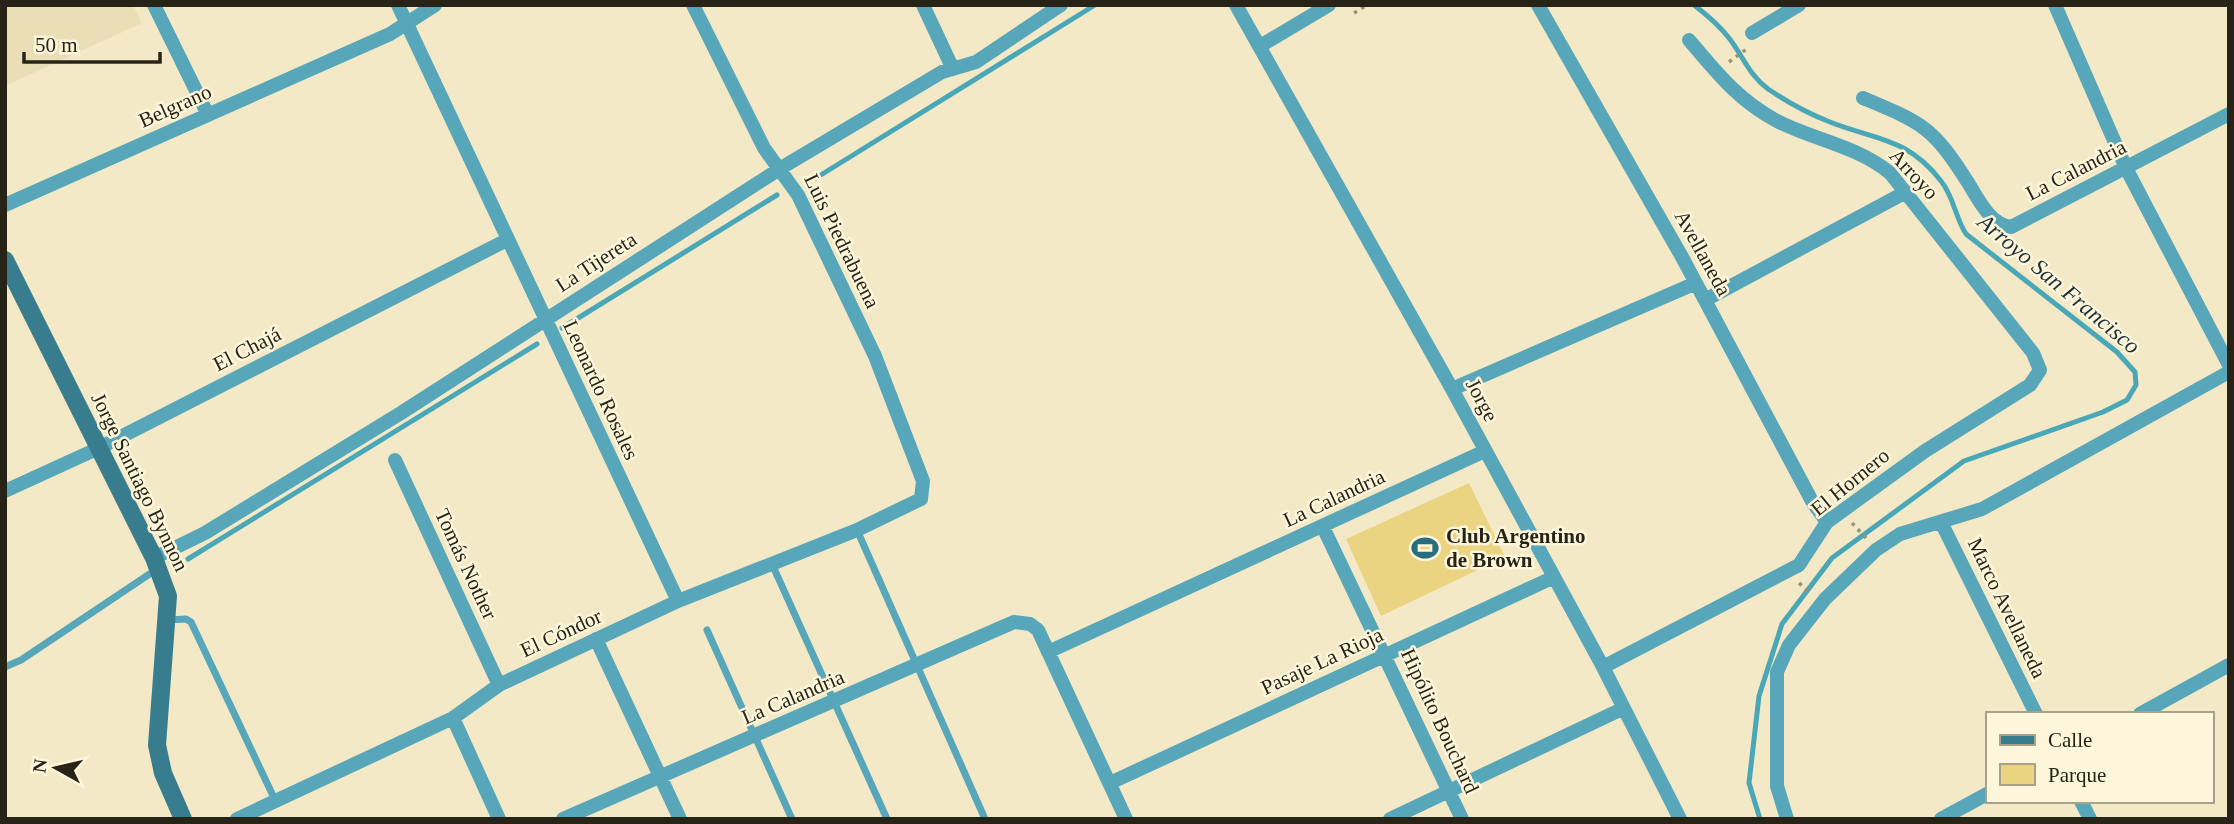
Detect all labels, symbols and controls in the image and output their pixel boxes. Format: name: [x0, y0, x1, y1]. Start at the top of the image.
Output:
scale bar: [24, 21, 161, 65]
text: 50 m: [35, 33, 78, 57]
street label: Belgrano: [135, 79, 215, 133]
street label: La Calandria: [2022, 134, 2131, 205]
street label: Arroyo: [1885, 144, 1943, 204]
street label: Luis Piedrabuena: [799, 170, 885, 313]
street label: Avellaneda: [1670, 206, 1737, 301]
water label: Arroyo San Francisco: [1971, 208, 2145, 359]
street label: La Tijereta: [551, 227, 641, 297]
street label: Leonardo Rosales: [558, 316, 644, 464]
street label: El Chajá: [209, 321, 286, 376]
street label: Jorge: [1461, 374, 1503, 426]
street label: Jorge Santiago Bynnon: [86, 389, 194, 576]
street label: El Hornero: [1806, 443, 1894, 521]
street label: La Calandria: [1280, 464, 1389, 532]
street label: Tomás Nother: [430, 505, 502, 623]
place label: Club Argentino de Brown: [1446, 524, 1585, 572]
sports icon: Club Argentino de Brown: [1410, 533, 1440, 563]
street label: Marco Avellaneda: [1963, 534, 2052, 683]
street label: El Cóndor: [517, 604, 605, 662]
street label: Pasaje La Rioja: [1257, 622, 1387, 700]
street label: Hipólito Bouchard: [1396, 645, 1484, 798]
street label: La Calandria: [738, 664, 848, 729]
legend: [1986, 712, 2213, 803]
text: Calle: [2048, 728, 2092, 752]
north arrow: [21, 733, 91, 803]
text: N: [28, 757, 51, 774]
text: Parque: [2048, 763, 2106, 787]

